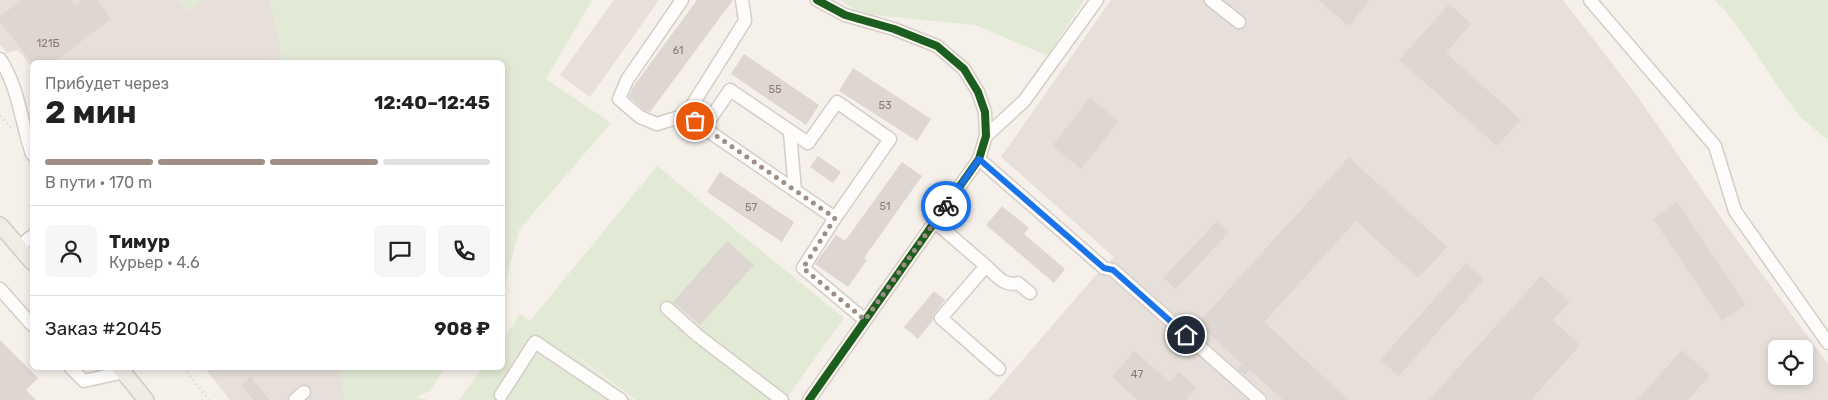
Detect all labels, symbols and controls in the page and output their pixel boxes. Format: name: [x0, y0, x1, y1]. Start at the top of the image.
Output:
house number: 121Б: [37, 37, 59, 50]
house number: 61: [672, 44, 684, 57]
text: Прибудет через: [45, 74, 169, 93]
house number: 55: [768, 83, 782, 96]
text: 12:40–12:45: [374, 91, 490, 114]
text: 2 мин: [45, 93, 137, 131]
house number: 53: [878, 99, 892, 112]
pin: [674, 100, 716, 142]
icon: bag: [681, 107, 709, 135]
text: В пути · 170 m: [45, 173, 152, 192]
courier: [921, 181, 971, 231]
icon: bike: [932, 192, 960, 220]
house number: 51: [879, 200, 891, 213]
house number: 57: [745, 201, 757, 214]
button: person: [45, 225, 97, 277]
button: chat: [374, 225, 426, 277]
button: phone: [438, 225, 490, 277]
text: Тимур: [109, 230, 170, 253]
text: Курьер · 4.6: [109, 253, 200, 272]
pin: [1165, 314, 1207, 356]
text: Заказ #2045: [45, 317, 162, 340]
text: 908 ₽: [434, 317, 490, 340]
icon: home: [1172, 321, 1200, 349]
map controls: [1768, 340, 1813, 385]
button: locate: [1768, 340, 1813, 385]
house number: 47: [1131, 368, 1143, 381]

